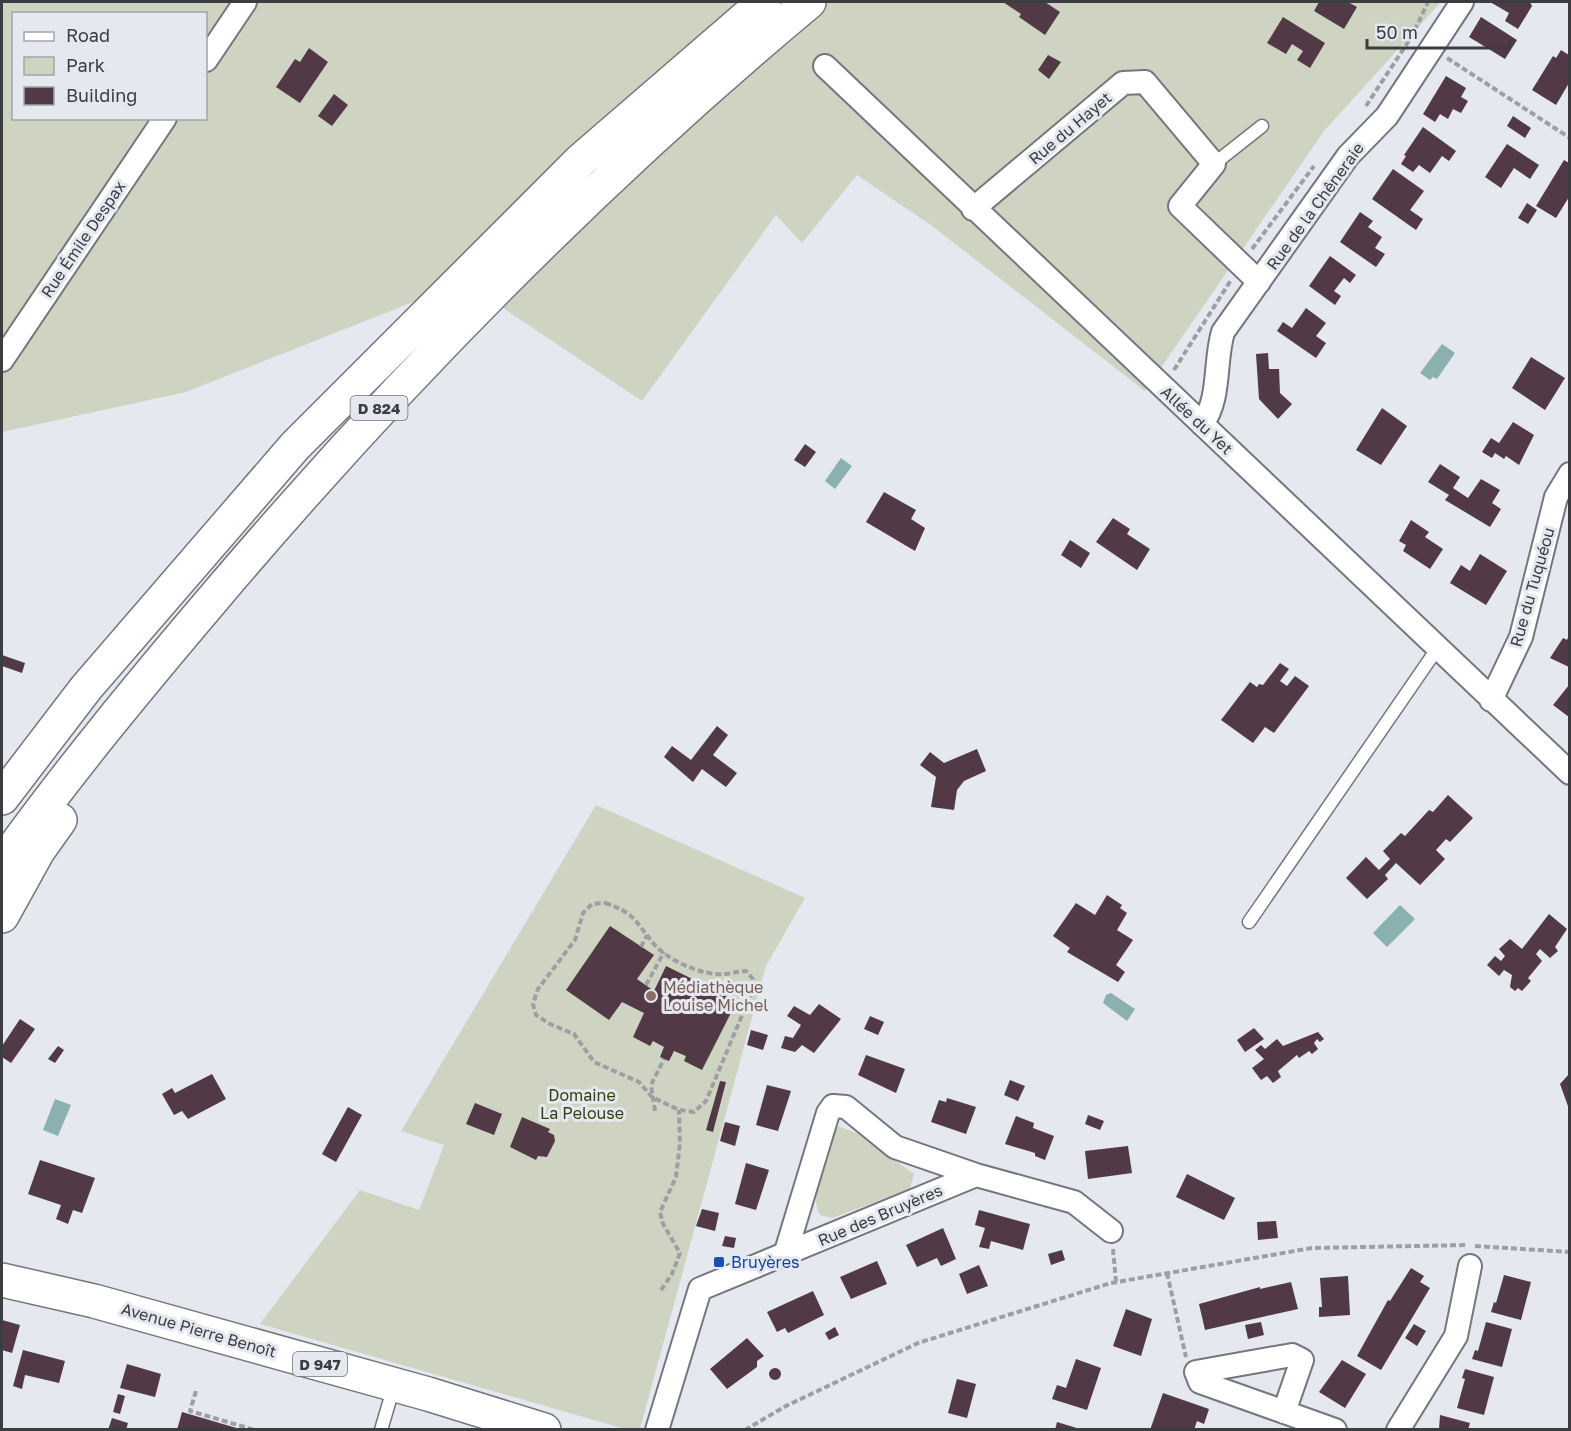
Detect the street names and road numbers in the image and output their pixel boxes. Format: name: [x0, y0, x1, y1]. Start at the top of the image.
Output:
street label: Rue du Hayet: [1024, 87, 1116, 169]
street label: Rue de la Chêneraie: [1262, 138, 1368, 274]
street label: Rue Émile Despax: [37, 177, 130, 301]
street label: Allée du Yet: [1157, 382, 1237, 458]
road number: D 824: [350, 396, 407, 420]
street label: Rue du Tuquéou: [1505, 525, 1559, 649]
street label: Rue des Bruyères: [815, 1180, 945, 1250]
street label: Avenue Pierre Benoît: [119, 1298, 279, 1362]
road number: D 947: [293, 1352, 347, 1376]

